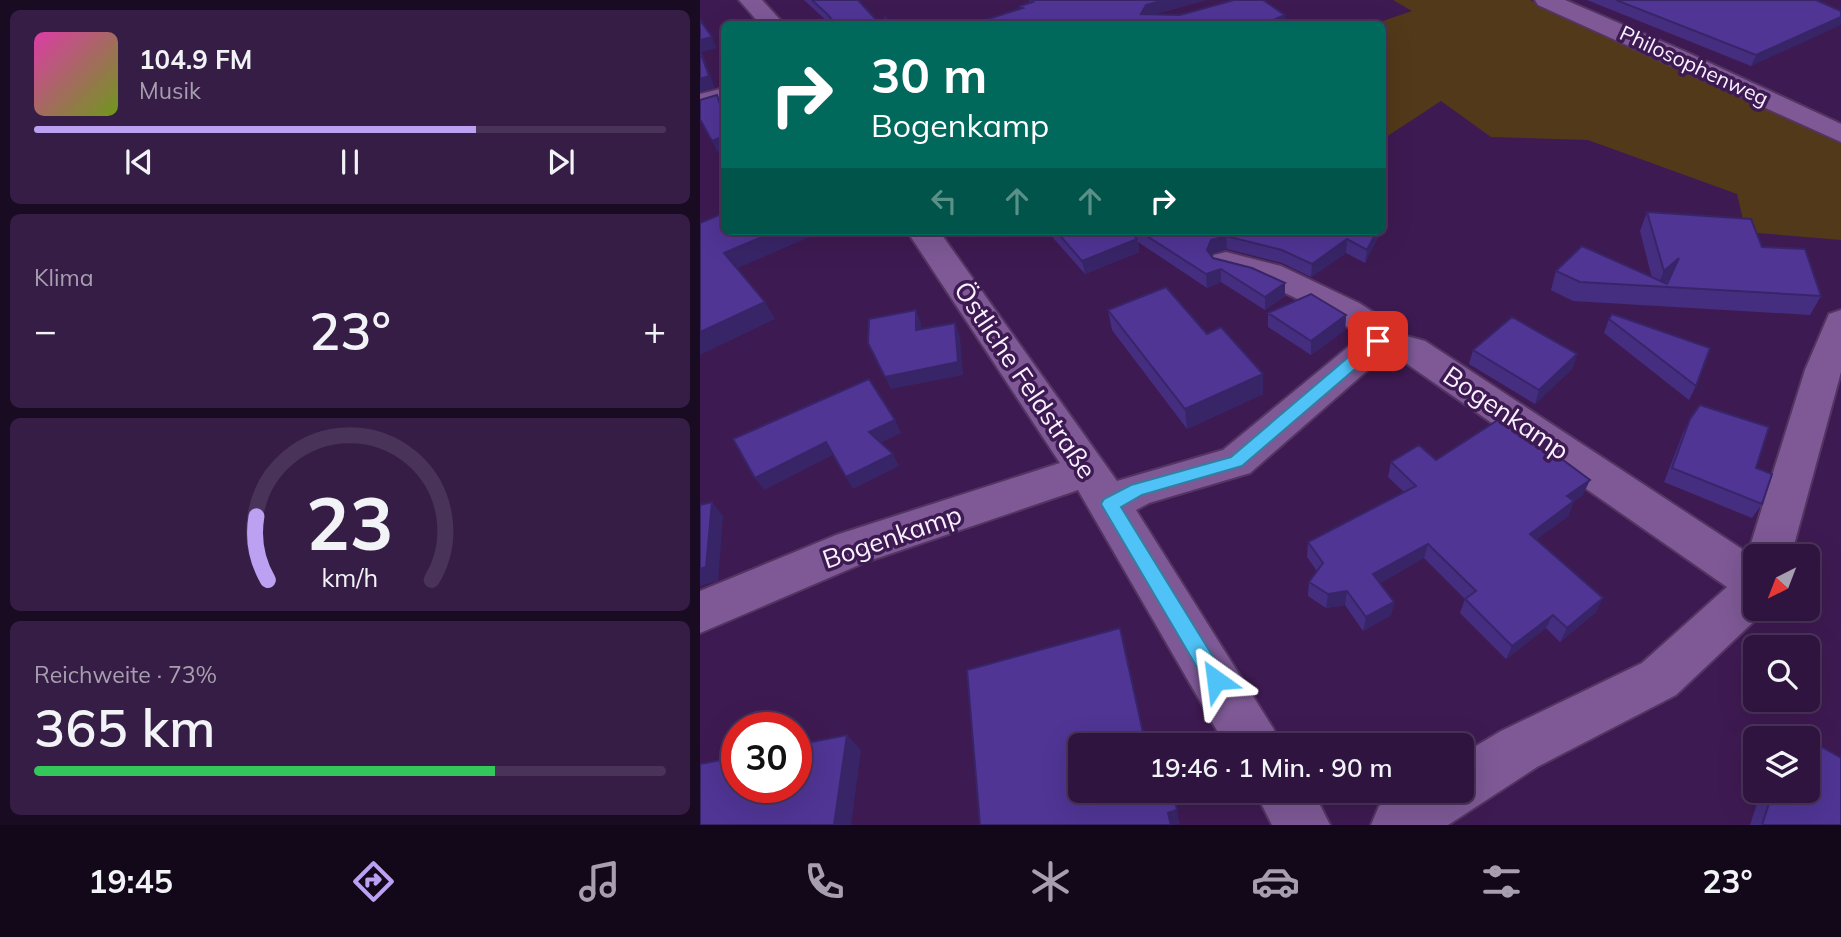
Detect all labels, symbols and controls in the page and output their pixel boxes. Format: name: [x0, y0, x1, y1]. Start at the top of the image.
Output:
street label: Philosophenweg: [1616, 19, 1773, 111]
text: 104.9 FM: [139, 43, 252, 76]
text: 30 m: [871, 44, 987, 105]
icon: right: [756, 49, 847, 140]
text: Musik: [139, 76, 201, 105]
text: Bogenkamp: [871, 105, 1049, 145]
icon: previous: [120, 143, 158, 181]
icon: pause: [331, 143, 369, 181]
icon: next: [542, 143, 580, 181]
icon: left: [925, 182, 963, 220]
icon: ahead: [998, 182, 1036, 220]
icon: ahead: [1071, 182, 1109, 220]
icon: right: [1144, 182, 1182, 220]
text: Klima: [34, 263, 94, 292]
street label: Östliche Feldstraße: [947, 275, 1104, 485]
text: 23°: [309, 298, 391, 363]
text: −: [34, 306, 57, 354]
text: +: [643, 306, 666, 354]
pin: [1348, 311, 1408, 371]
icon: arrive: [1359, 322, 1397, 360]
street label: Bogenkamp: [1437, 358, 1576, 467]
text: 23: [306, 478, 394, 569]
street label: Bogenkamp: [818, 497, 966, 576]
north arrow: [1743, 544, 1820, 621]
map controls: [1743, 544, 1820, 803]
text: km/h: [322, 562, 378, 593]
button: search: [1743, 635, 1820, 712]
position arrow: [1179, 643, 1253, 717]
text: Reichweite · 73%: [34, 660, 217, 689]
text: 365 km: [34, 695, 215, 760]
speed limit sign: 30: [721, 712, 812, 803]
button: layers: [1743, 726, 1820, 803]
text: 19:46 · 1 Min. · 90 m: [1149, 751, 1393, 784]
icon: directions: [349, 857, 398, 906]
icon: music: [575, 857, 624, 906]
icon: phone: [800, 857, 849, 906]
icon: climate: [1026, 857, 1075, 906]
icon: car: [1251, 857, 1300, 906]
icon: filters: [1477, 857, 1526, 906]
text: 19:45: [88, 861, 173, 901]
text: 23°: [1702, 861, 1753, 901]

